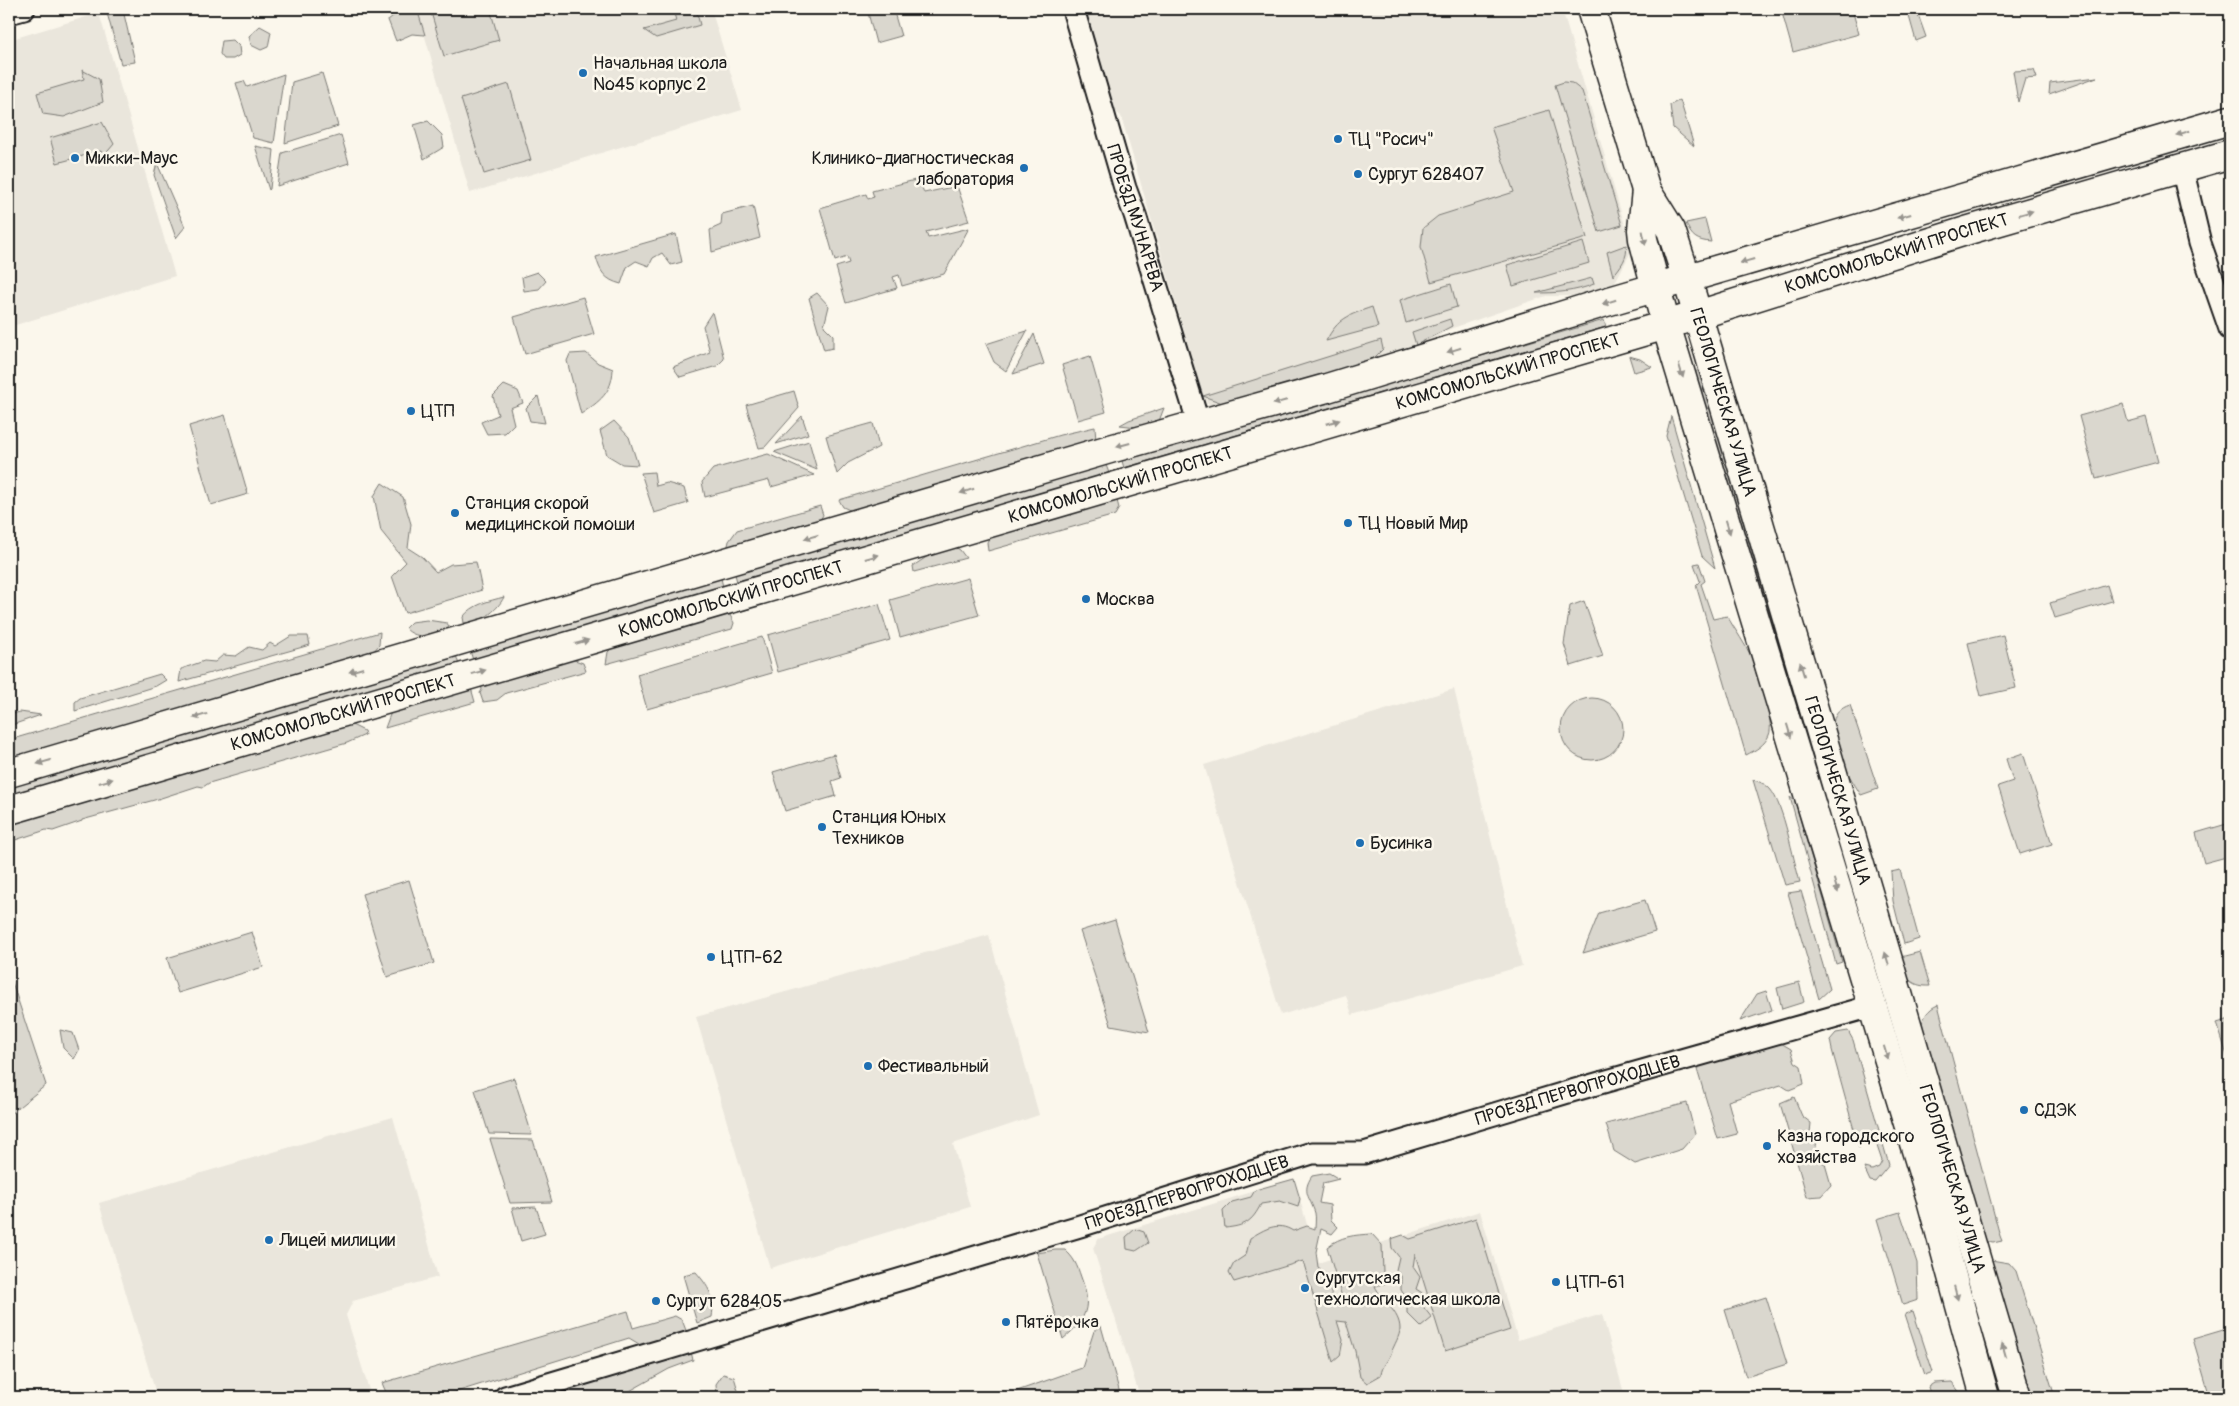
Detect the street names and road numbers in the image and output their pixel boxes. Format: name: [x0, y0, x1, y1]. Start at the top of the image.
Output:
street label: ПРОЕЗД МУНАРЕВА: [1101, 142, 1169, 295]
street label: КОМСОМОЛЬСКИЙ ПРОСПЕКТ: [1782, 208, 2011, 299]
street label: ГЕОЛОГИЧЕСКАЯ УЛИЦА: [1685, 305, 1762, 499]
street label: КОМСОМОЛЬСКИЙ ПРОСПЕКТ: [1393, 327, 1623, 415]
street label: КОМСОМОЛЬСКИЙ ПРОСПЕКТ: [1005, 441, 1236, 528]
street label: КОМСОМОЛЬСКИЙ ПРОСПЕКТ: [616, 555, 846, 643]
street label: КОМСОМОЛЬСКИЙ ПРОСПЕКТ: [228, 668, 458, 756]
street label: ГЕОЛОГИЧЕСКАЯ УЛИЦА: [1799, 693, 1877, 888]
street label: ПРОЕЗД ПЕРВОПРОХОДЦЕВ: [1473, 1049, 1683, 1131]
street label: ГЕОЛОГИЧЕСКАЯ УЛИЦА: [1914, 1082, 1991, 1276]
street label: ПРОЕЗД ПЕРВОПРОХОДЦЕВ: [1082, 1150, 1292, 1235]

